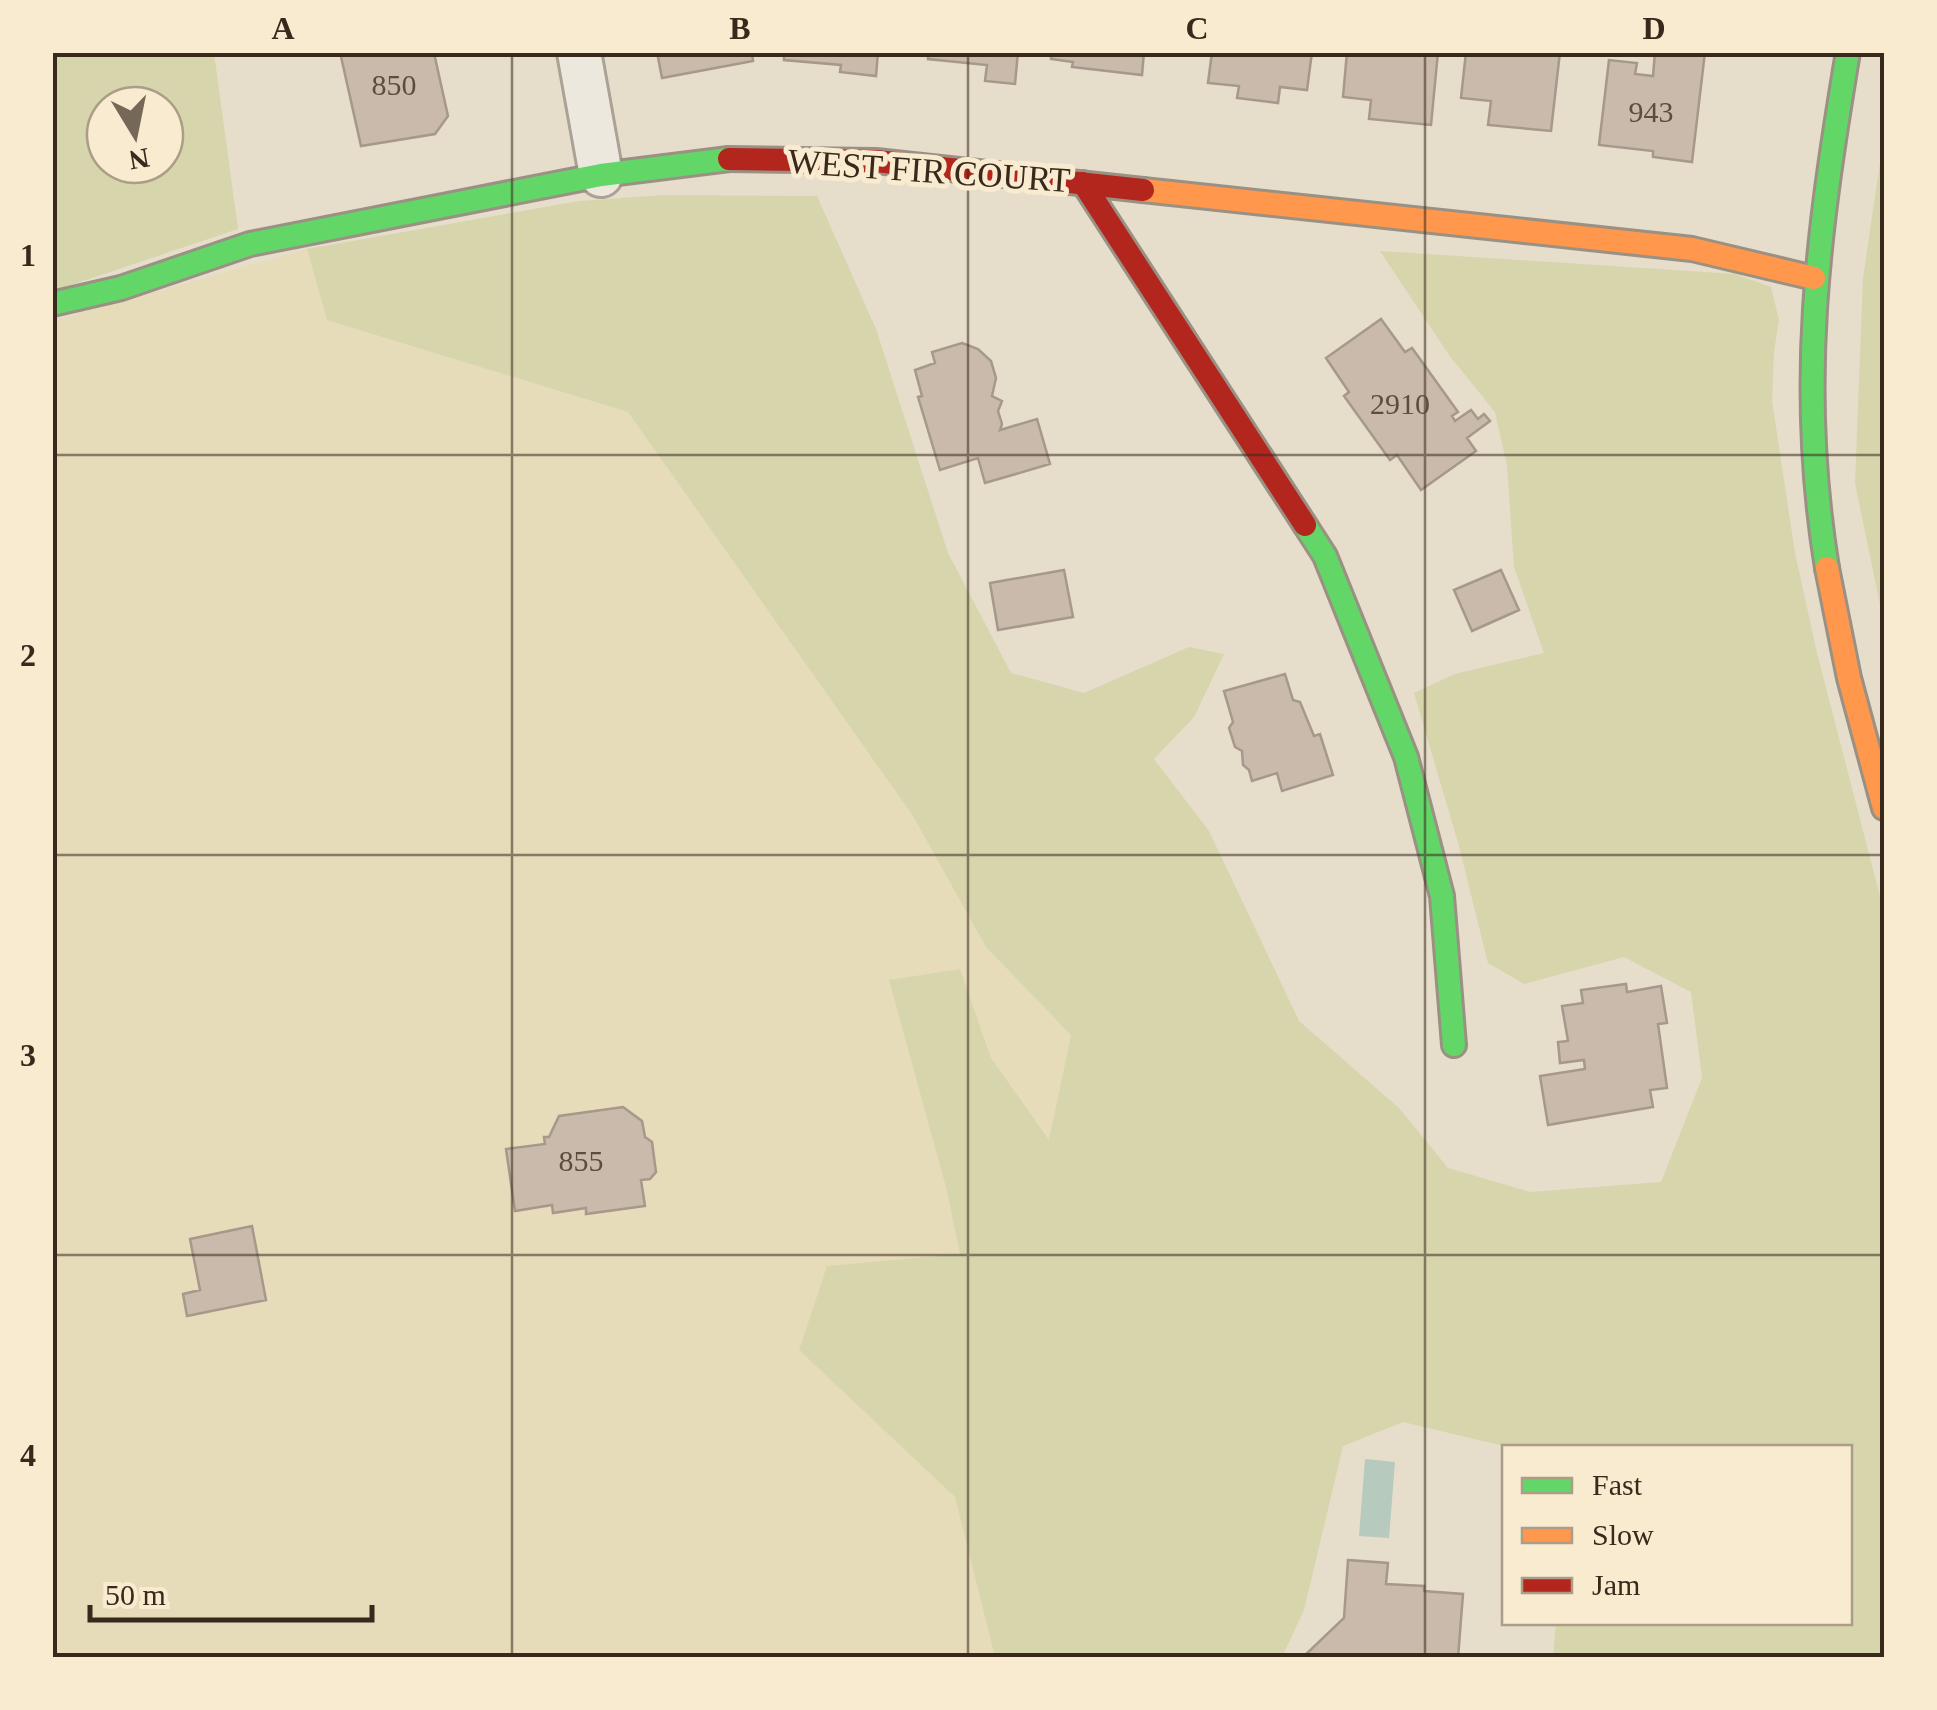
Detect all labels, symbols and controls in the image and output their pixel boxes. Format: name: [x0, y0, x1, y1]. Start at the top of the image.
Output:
text: A: [271, 10, 295, 46]
text: B: [729, 10, 751, 46]
text: C: [1185, 10, 1209, 46]
text: D: [1642, 10, 1666, 46]
house number: 850: [372, 68, 417, 101]
north arrow: [85, 85, 185, 185]
house number: 943: [1629, 95, 1674, 128]
text: N: [127, 142, 152, 176]
street label: WEST FIR COURT: [786, 142, 1072, 200]
text: 1: [20, 237, 36, 273]
house number: 2910: [1370, 387, 1430, 420]
text: 2: [20, 637, 36, 673]
text: 3: [20, 1037, 36, 1073]
house number: 855: [559, 1144, 604, 1177]
text: 4: [20, 1437, 36, 1473]
legend: [1502, 1445, 1852, 1625]
text: Fast: [1592, 1468, 1643, 1501]
text: Slow: [1592, 1518, 1654, 1551]
scale bar: [90, 1560, 372, 1622]
text: Jam: [1592, 1568, 1640, 1601]
text: 50 m: [105, 1578, 166, 1611]

